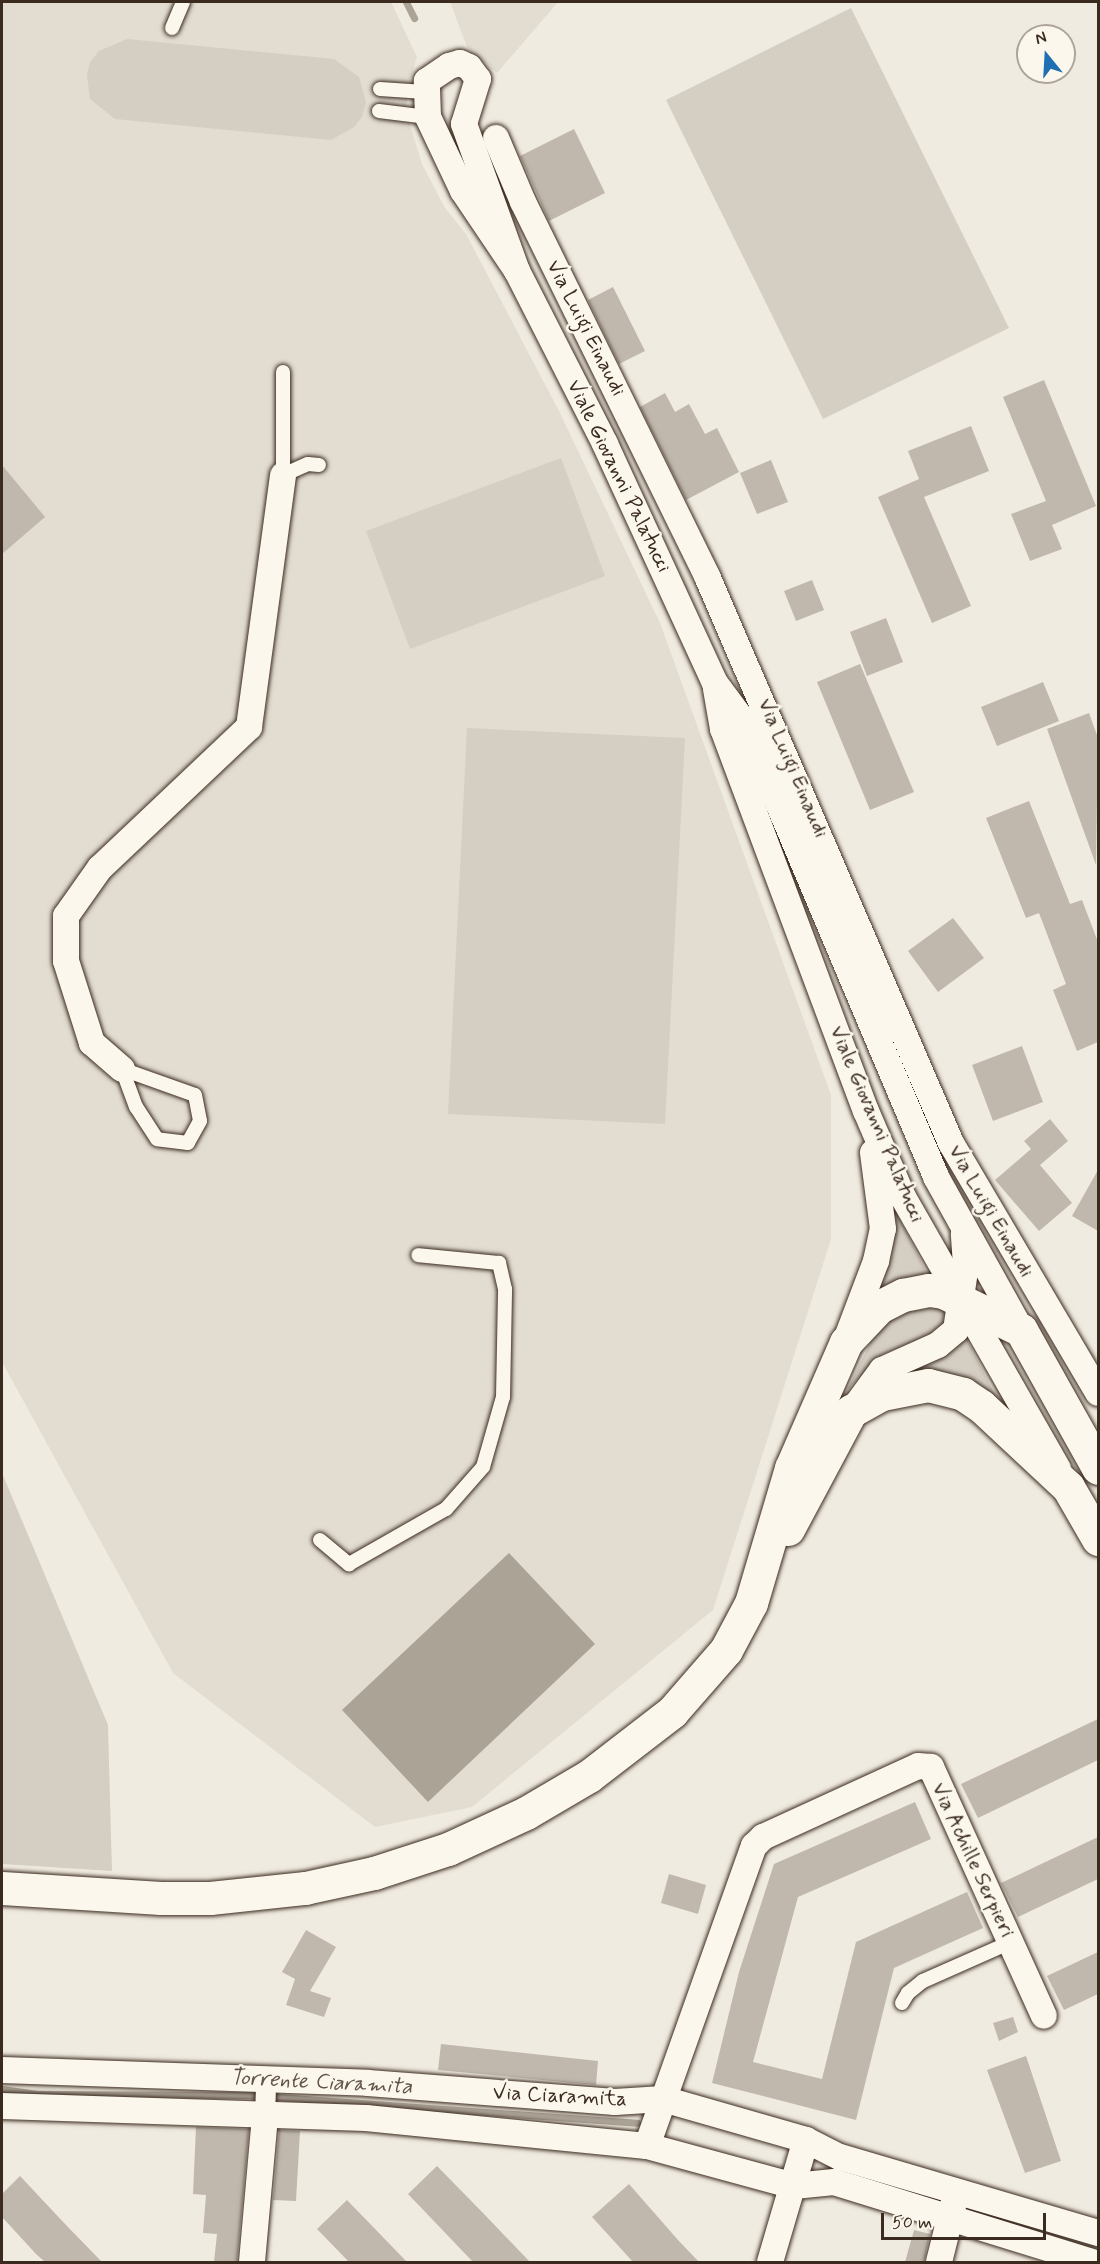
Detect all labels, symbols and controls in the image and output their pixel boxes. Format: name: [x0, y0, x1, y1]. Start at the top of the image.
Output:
north arrow: [1016, 24, 1076, 84]
text: N: [1033, 27, 1049, 50]
street label: Via Luigi Einaudi: [541, 257, 631, 399]
street label: Viale Giovanni Palatucci: [562, 378, 676, 574]
street label: Via Luigi Einaudi: [753, 695, 833, 841]
street label: Viale Giovanni Palatucci: [825, 1024, 929, 1224]
street label: Via Luigi Einaudi: [943, 1141, 1039, 1281]
street label: Via Achille Serpieri: [926, 1779, 1020, 1941]
water label: Torrente Ciaramita: [226, 2065, 416, 2101]
street label: Via Ciaramita: [492, 2080, 628, 2112]
scale bar: [884, 2201, 1049, 2239]
text: 50 m: [892, 2211, 932, 2235]

